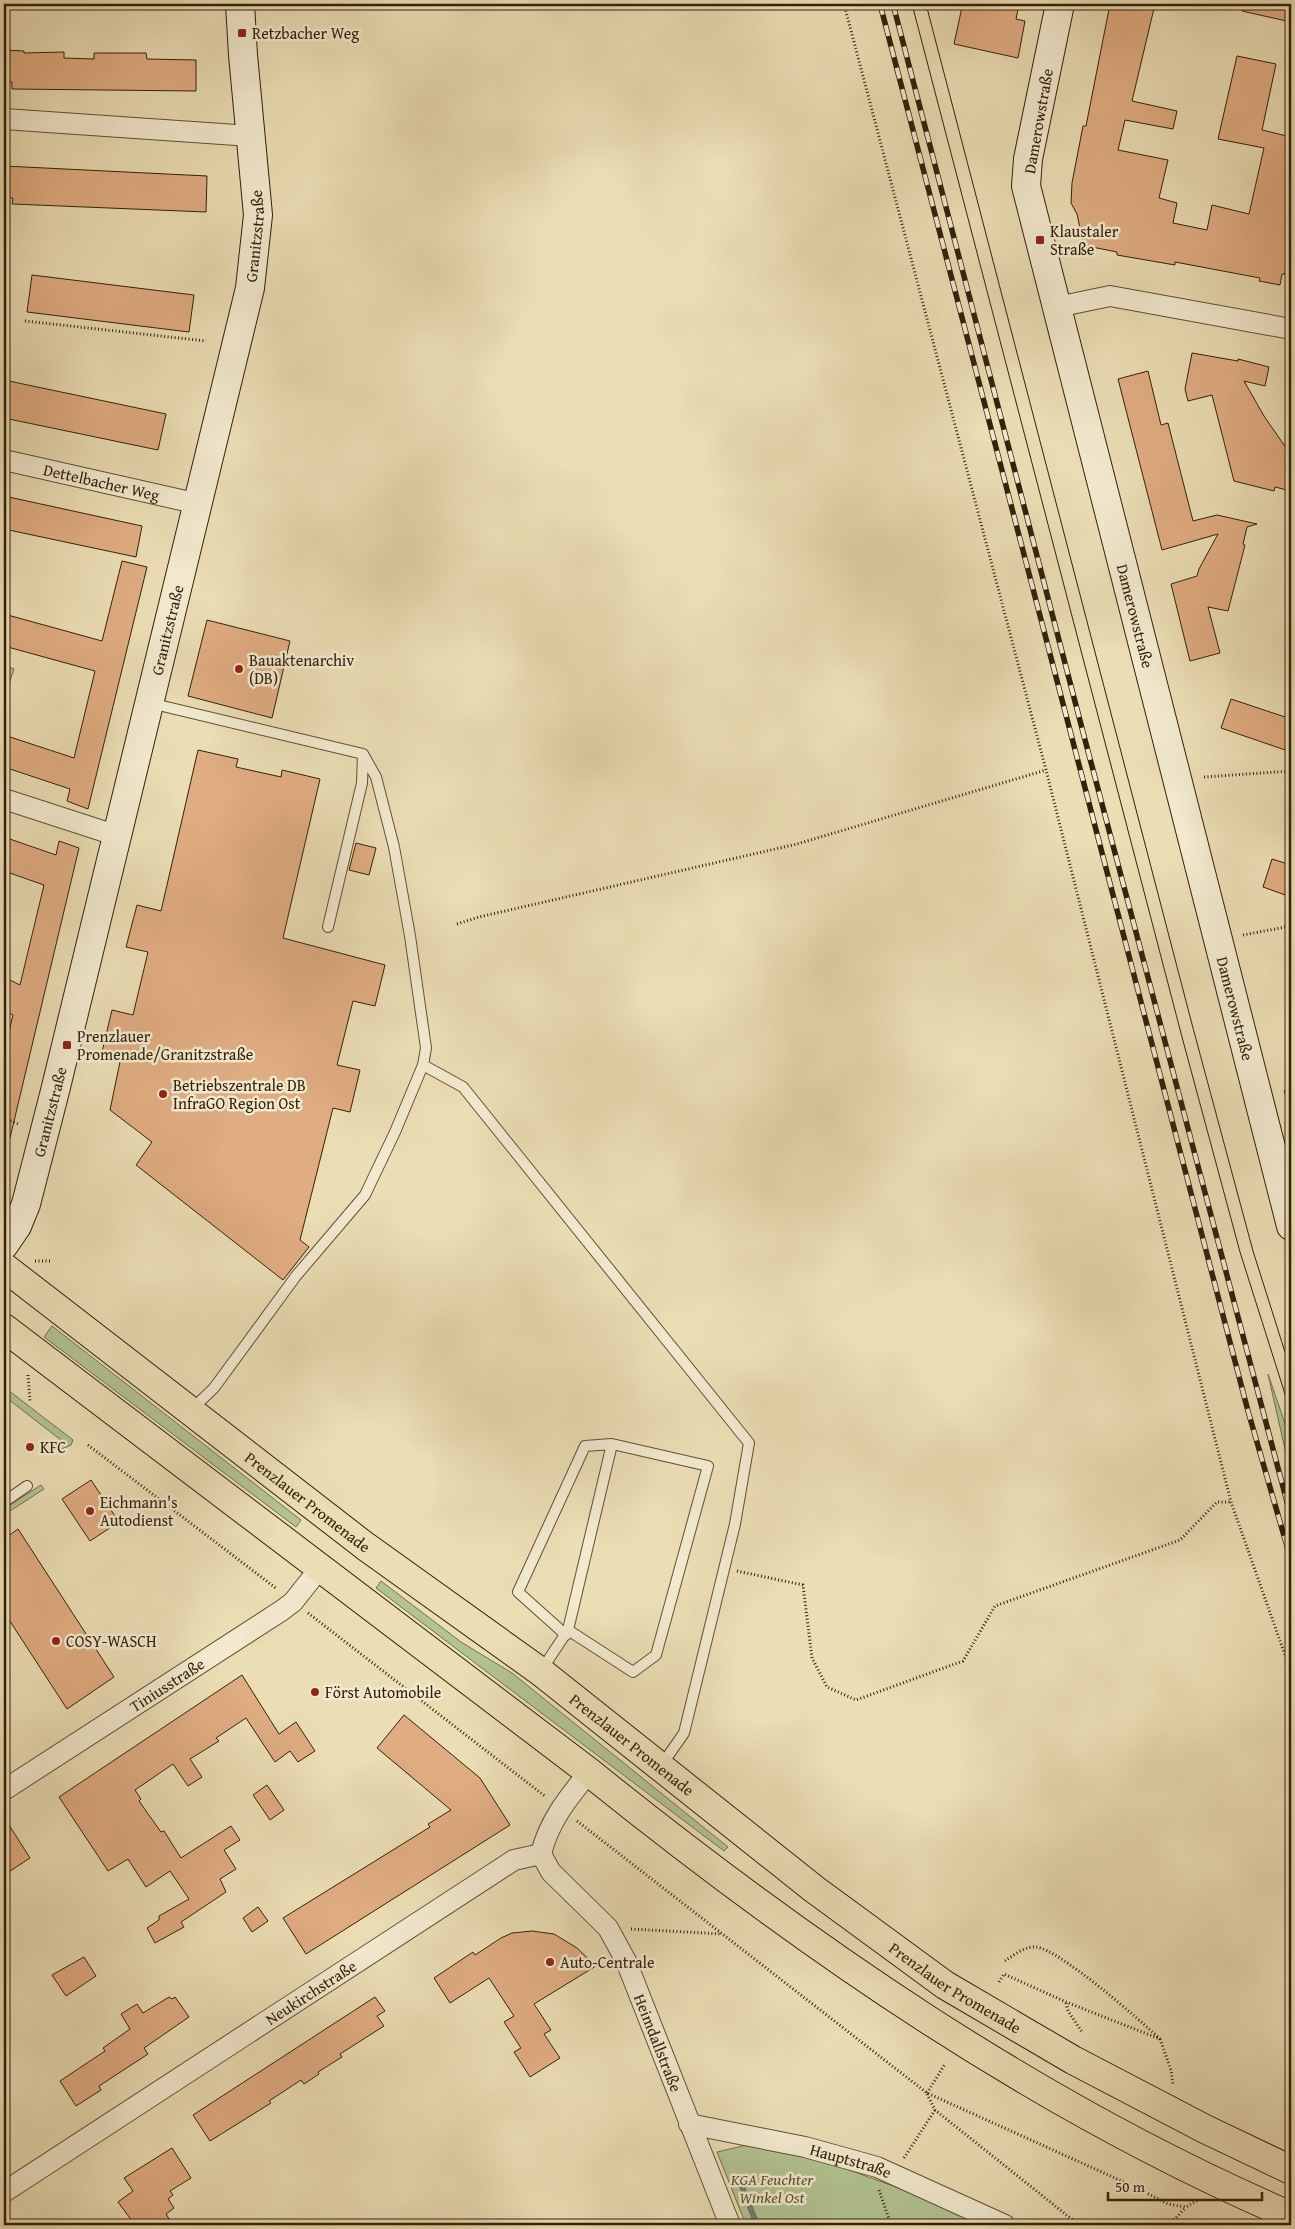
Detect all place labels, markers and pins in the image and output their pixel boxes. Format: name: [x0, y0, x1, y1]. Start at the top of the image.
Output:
place label: Retzbacher Weg: [252, 21, 359, 45]
marker: Retzbacher Weg: [236, 27, 248, 39]
place label: Klaustaler Straße: [1050, 219, 1119, 261]
marker: Klaustaler Straße: [1034, 234, 1046, 246]
place label: Bauaktenarchiv (DB): [249, 648, 354, 690]
marker: Bauaktenarchiv (DB): [233, 663, 245, 675]
place label: Prenzlauer Promenade/Granitzstraße: [77, 1024, 253, 1066]
marker: Prenzlauer Promenade/Granitzstraße: [61, 1039, 73, 1051]
place label: Betriebszentrale DB InfraGO Region Ost: [173, 1073, 306, 1115]
marker: Betriebszentrale DB InfraGO Region Ost: [157, 1088, 169, 1100]
place label: KFC: [40, 1435, 66, 1459]
marker: KFC: [24, 1441, 36, 1453]
place label: Eichmann's Autodienst: [100, 1490, 178, 1532]
marker: Eichmann's Autodienst: [84, 1505, 96, 1517]
place label: COSY-WASCH: [66, 1629, 157, 1653]
marker: COSY-WASCH: [50, 1635, 62, 1647]
place label: Först Automobile: [325, 1680, 441, 1704]
marker: Först Automobile: [309, 1686, 321, 1698]
place label: Auto-Centrale: [560, 1950, 655, 1974]
marker: Auto-Centrale: [544, 1956, 556, 1968]

